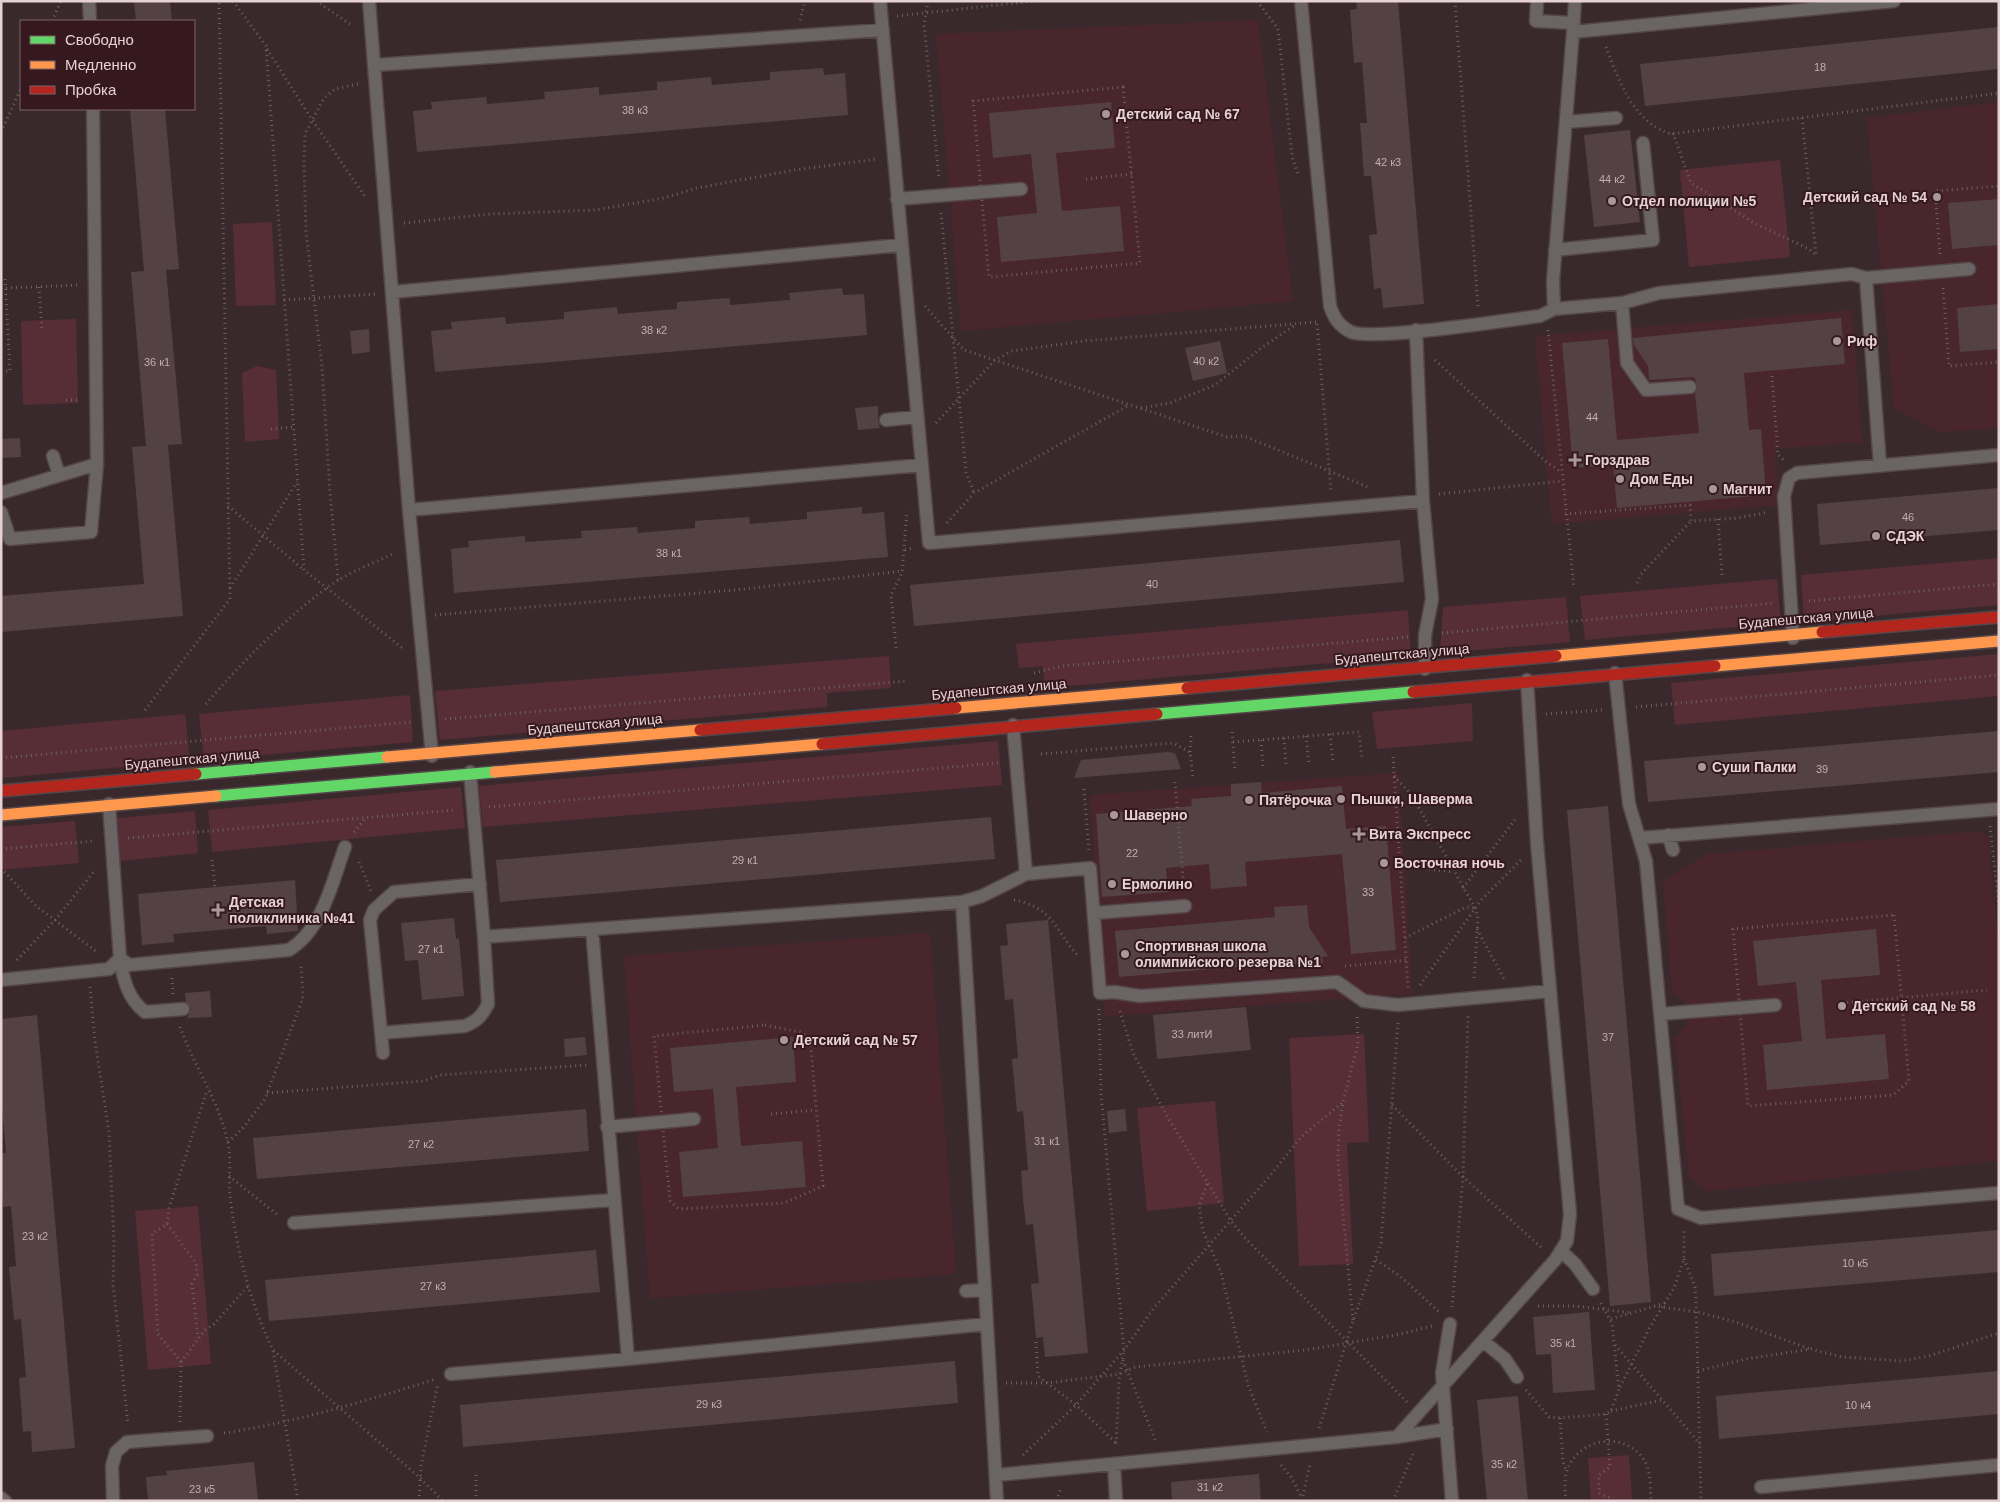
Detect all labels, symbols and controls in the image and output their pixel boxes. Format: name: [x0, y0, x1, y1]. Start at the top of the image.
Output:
legend: [20, 20, 195, 110]
text: Свободно: [65, 31, 134, 48]
text: Медленно: [65, 56, 136, 73]
house number: 18: [1814, 61, 1826, 73]
text: Пробка: [65, 81, 117, 98]
house number: 38 к3: [622, 104, 648, 116]
place label: Детский сад № 67: [1116, 106, 1240, 122]
marker: Детский сад № 67: [1100, 108, 1112, 120]
house number: 42 к3: [1375, 156, 1401, 168]
house number: 44 к2: [1599, 173, 1625, 185]
place label: Детский сад № 54: [1803, 189, 1927, 205]
marker: Детский сад № 54: [1931, 191, 1943, 203]
place label: Отдел полиции №5: [1622, 193, 1756, 209]
marker: Отдел полиции №5: [1606, 195, 1618, 207]
house number: 38 к2: [641, 324, 667, 336]
place label: Риф: [1847, 333, 1877, 349]
marker: Риф: [1831, 335, 1843, 347]
house number: 40 к2: [1193, 355, 1219, 367]
house number: 36 к1: [144, 356, 170, 368]
house number: 44: [1586, 411, 1598, 423]
place label: Горздрав: [1585, 452, 1650, 468]
marker: Горздрав: [1569, 454, 1581, 466]
place label: Дом Еды: [1630, 471, 1693, 487]
marker: Дом Еды: [1614, 473, 1626, 485]
place label: Магнит: [1723, 481, 1773, 497]
marker: Магнит: [1707, 483, 1719, 495]
house number: 46: [1902, 511, 1914, 523]
place label: СДЭК: [1886, 528, 1925, 544]
marker: СДЭК: [1870, 530, 1882, 542]
house number: 38 к1: [656, 547, 682, 559]
house number: 40: [1146, 578, 1158, 590]
street label: Будапештская улица: [1738, 604, 1874, 632]
street label: Будапештская улица: [1334, 640, 1470, 668]
street label: Будапештская улица: [931, 675, 1067, 703]
street label: Будапештская улица: [527, 710, 663, 738]
street label: Будапештская улица: [124, 745, 260, 773]
place label: Суши Палки: [1712, 759, 1796, 775]
marker: Суши Палки: [1696, 761, 1708, 773]
house number: 39: [1816, 763, 1828, 775]
place label: Пышки, Шаверма: [1351, 791, 1473, 807]
place label: Пятёрочка: [1259, 792, 1332, 808]
marker: Пышки, Шаверма: [1335, 793, 1347, 805]
marker: Пятёрочка: [1243, 794, 1255, 806]
place label: Шаверно: [1124, 807, 1188, 823]
marker: Шаверно: [1108, 809, 1120, 821]
place label: Вита Экспресс: [1369, 826, 1471, 842]
marker: Вита Экспресс: [1353, 828, 1365, 840]
house number: 22: [1126, 847, 1138, 859]
house number: 29 к1: [732, 854, 758, 866]
place label: Восточная ночь: [1394, 855, 1505, 871]
marker: Восточная ночь: [1378, 857, 1390, 869]
place label: Ермолино: [1122, 876, 1193, 892]
marker: Ермолино: [1106, 878, 1118, 890]
house number: 33: [1362, 886, 1374, 898]
place label: Детская поликлиника №41: [229, 894, 355, 926]
marker: Детская поликлиника №41: [211, 903, 225, 917]
place label: Спортивная школа олимпийского резерва №1: [1135, 938, 1321, 970]
house number: 27 к1: [418, 943, 444, 955]
marker: Спортивная школа олимпийского резерва №1: [1119, 948, 1131, 960]
place label: Детский сад № 58: [1852, 998, 1976, 1014]
marker: Детский сад № 58: [1836, 1000, 1848, 1012]
house number: 33 литИ: [1172, 1028, 1212, 1040]
house number: 37: [1602, 1031, 1614, 1043]
place label: Детский сад № 57: [794, 1032, 918, 1048]
marker: Детский сад № 57: [778, 1034, 790, 1046]
house number: 31 к1: [1034, 1135, 1060, 1147]
house number: 27 к2: [408, 1138, 434, 1150]
house number: 23 к2: [22, 1230, 48, 1242]
house number: 10 к5: [1842, 1257, 1868, 1269]
house number: 27 к3: [420, 1280, 446, 1292]
house number: 35 к1: [1550, 1337, 1576, 1349]
house number: 29 к3: [696, 1398, 722, 1410]
house number: 10 к4: [1845, 1399, 1871, 1411]
house number: 35 к2: [1491, 1458, 1517, 1470]
house number: 31 к2: [1197, 1481, 1223, 1493]
house number: 23 к5: [189, 1483, 215, 1495]

